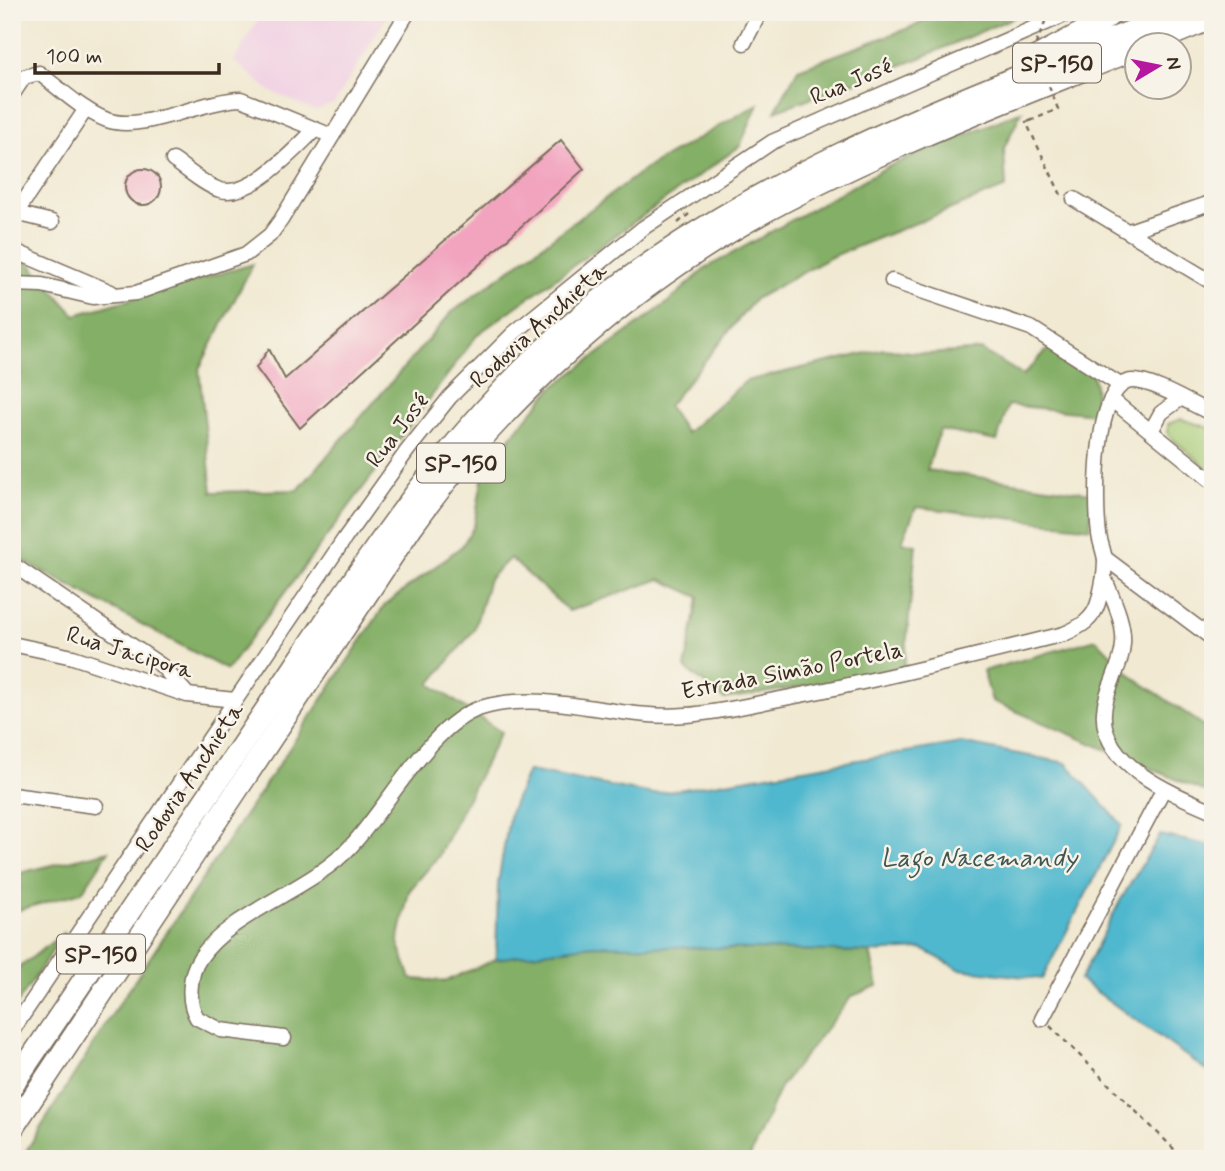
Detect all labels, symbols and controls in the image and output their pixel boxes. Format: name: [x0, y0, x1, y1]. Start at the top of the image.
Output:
scale bar: [35, 32, 219, 76]
north arrow: [1124, 32, 1194, 102]
text: 100 m: [46, 43, 102, 71]
road number: SP-150: [1013, 44, 1101, 82]
street label: Rua José: [806, 51, 898, 114]
text: N: [1160, 55, 1187, 72]
street label: Rodovia Anchieta: [464, 256, 615, 396]
street label: Rua José: [359, 387, 437, 475]
road number: SP-150: [417, 444, 505, 482]
street label: Rua Jacipora: [62, 619, 197, 688]
street label: Estrada Simão Portela: [679, 635, 906, 708]
street label: Rodovia Anchieta: [129, 696, 252, 859]
water label: Lago Nacemandy: [881, 842, 1079, 879]
road number: SP-150: [57, 934, 145, 973]

